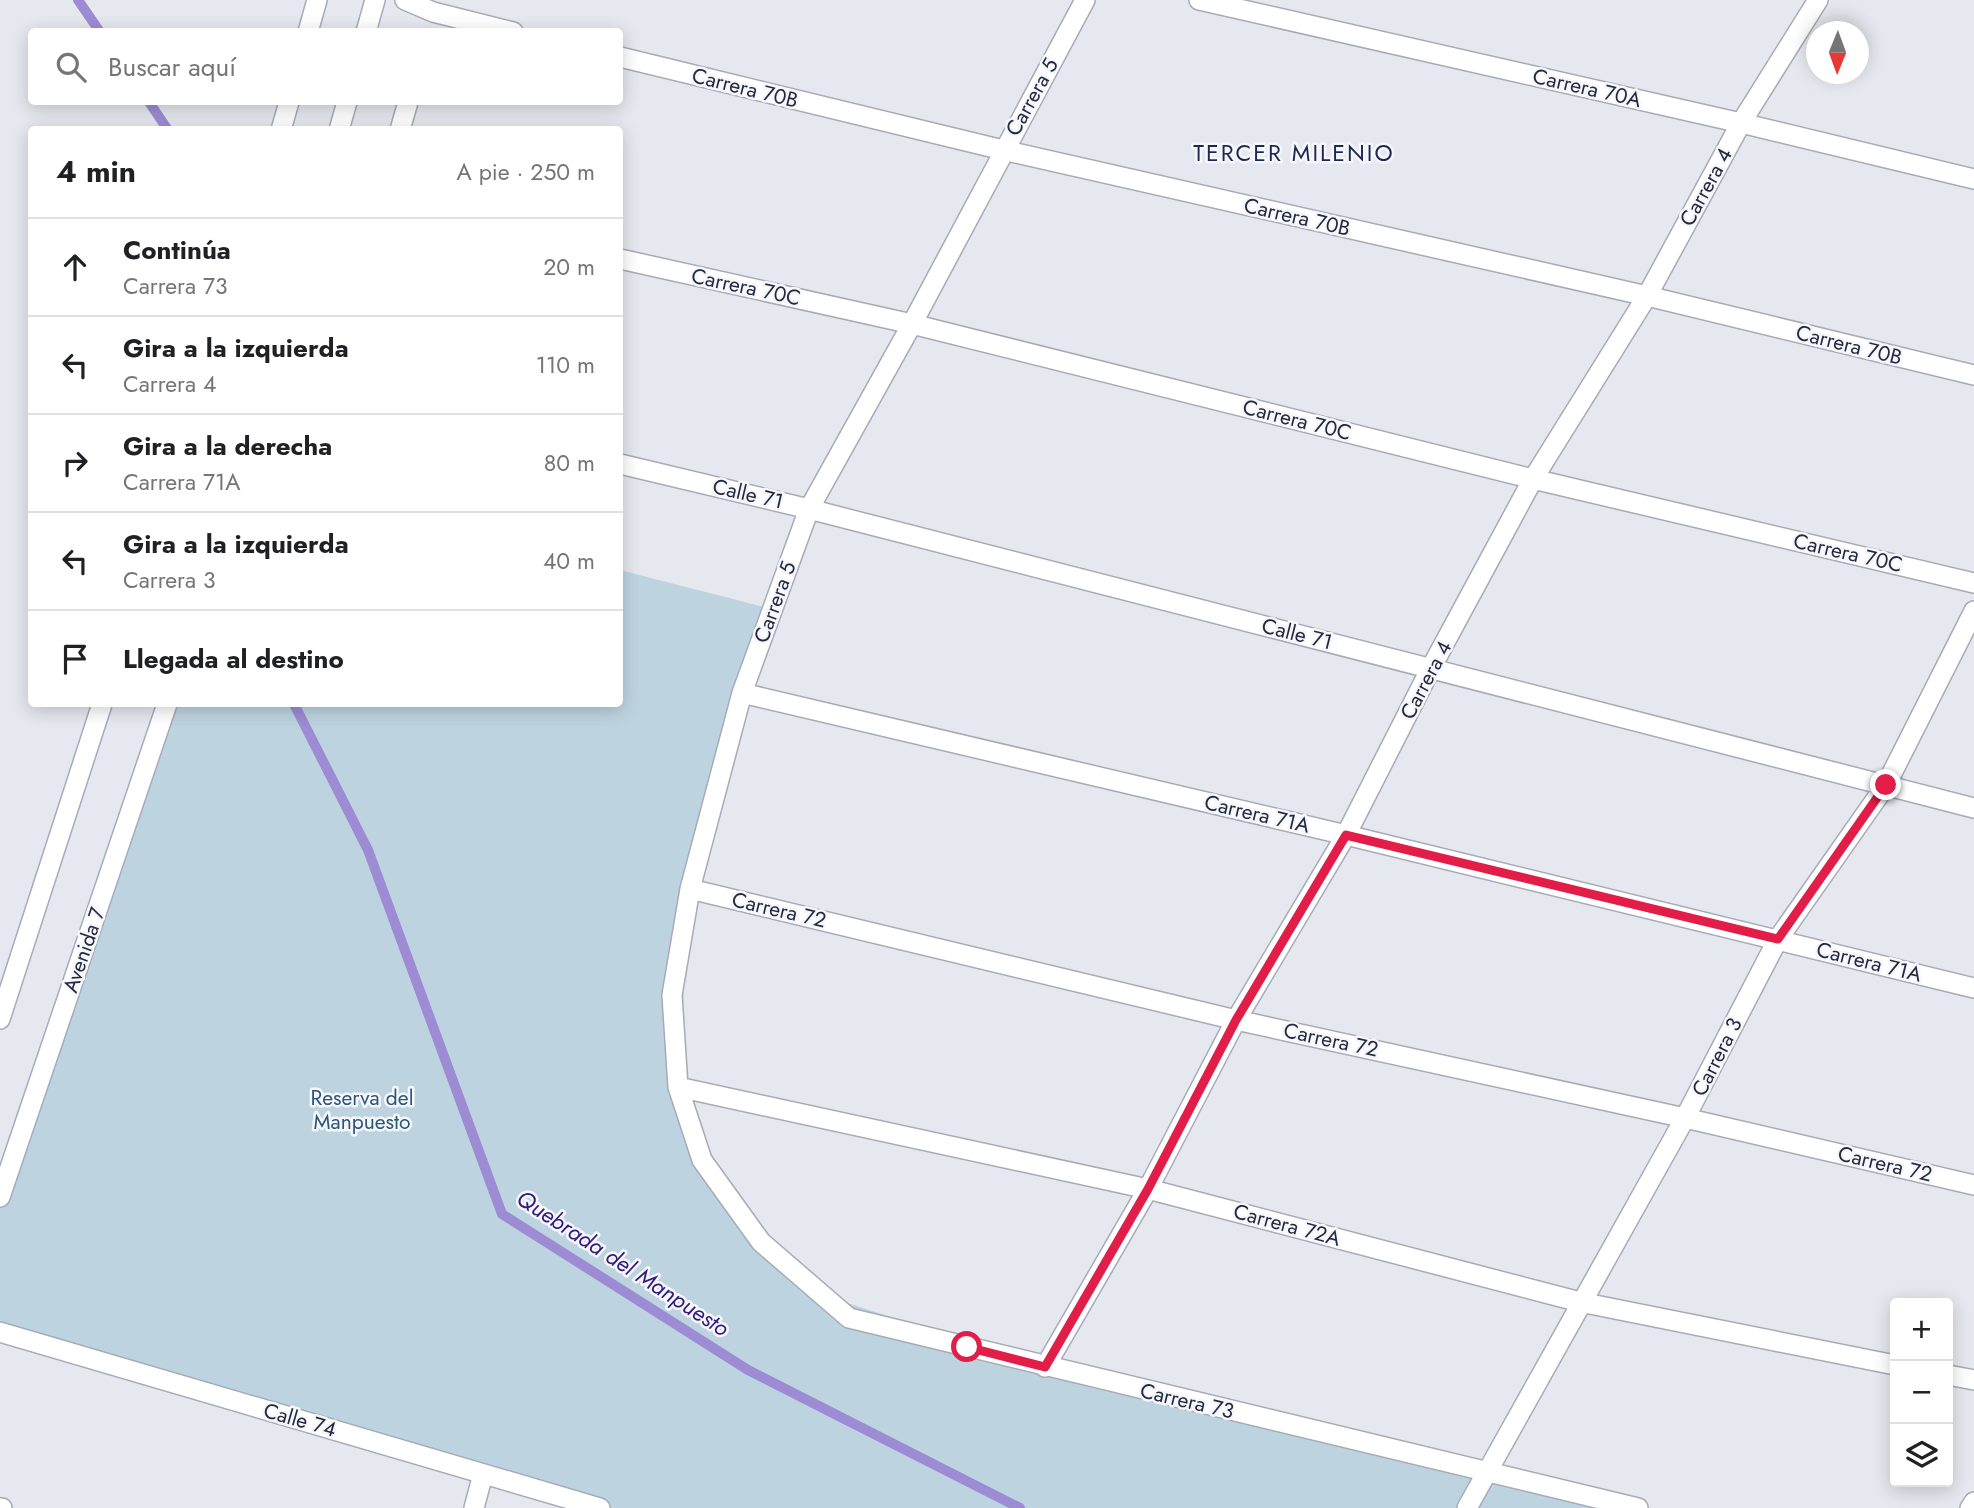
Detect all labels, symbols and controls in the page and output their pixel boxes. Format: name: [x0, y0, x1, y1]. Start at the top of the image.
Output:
north arrow: [1806, 21, 1869, 84]
search box: [28, 28, 623, 105]
icon: search: [52, 48, 90, 86]
text: Buscar aquí: [108, 48, 236, 86]
street label: Carrera 5: [998, 53, 1066, 141]
street label: Carrera 70B: [689, 60, 801, 116]
street label: Carrera 70A: [1530, 61, 1644, 115]
district label: TERCER MILENIO: [1193, 136, 1395, 170]
street label: Carrera 4: [1672, 142, 1740, 232]
text: 4 min: [56, 150, 136, 193]
text: A pie · 250 m: [457, 155, 595, 189]
street label: Carrera 70B: [1241, 190, 1353, 244]
text: Continúa: [123, 231, 231, 269]
icon: ahead: [56, 248, 94, 286]
text: 20 m: [543, 250, 595, 284]
street label: Carrera 70C: [689, 261, 803, 313]
text: Carrera 73: [123, 269, 228, 303]
street label: Carrera 70B: [1793, 317, 1905, 373]
text: Gira a la izquierda: [123, 329, 349, 367]
icon: left: [56, 346, 94, 384]
text: 110 m: [536, 348, 595, 382]
text: Carrera 4: [123, 367, 216, 401]
street label: Carrera 70C: [1240, 392, 1354, 448]
text: Gira a la derecha: [123, 427, 332, 465]
icon: right: [56, 444, 94, 482]
text: 80 m: [544, 446, 595, 480]
text: Carrera 71A: [123, 465, 241, 499]
street label: Calle 71: [710, 471, 786, 517]
text: Gira a la izquierda: [123, 525, 349, 563]
street label: Carrera 70C: [1791, 526, 1905, 580]
icon: left: [56, 542, 94, 580]
text: 40 m: [543, 544, 595, 578]
street label: Carrera 5: [746, 557, 804, 647]
text: Carrera 3: [123, 563, 216, 597]
street label: Calle 71: [1259, 611, 1335, 657]
street label: Carrera 4: [1393, 635, 1459, 725]
icon: arrive: [56, 640, 94, 678]
text: Llegada al destino: [123, 640, 344, 678]
route end: [1870, 769, 1901, 800]
street label: Carrera 71A: [1201, 787, 1313, 841]
street label: Carrera 72: [729, 885, 829, 935]
street label: Avenida 7: [55, 903, 113, 997]
street label: Carrera 71A: [1813, 934, 1925, 990]
street label: Carrera 3: [1684, 1013, 1750, 1101]
street label: Carrera 72: [1281, 1015, 1381, 1065]
park label: Reserva del Manpuesto: [311, 1083, 413, 1137]
street label: Carrera 72: [1835, 1139, 1935, 1189]
water label: Quebrada del Manpuesto: [510, 1181, 737, 1345]
street label: Carrera 72A: [1230, 1196, 1344, 1254]
map controls: [1890, 1298, 1953, 1487]
button: +: [1890, 1298, 1953, 1361]
route start: [951, 1331, 982, 1362]
button: −: [1890, 1361, 1953, 1424]
street label: Carrera 73: [1137, 1376, 1237, 1426]
street label: Calle 74: [260, 1395, 340, 1445]
button: layers: [1890, 1424, 1953, 1487]

